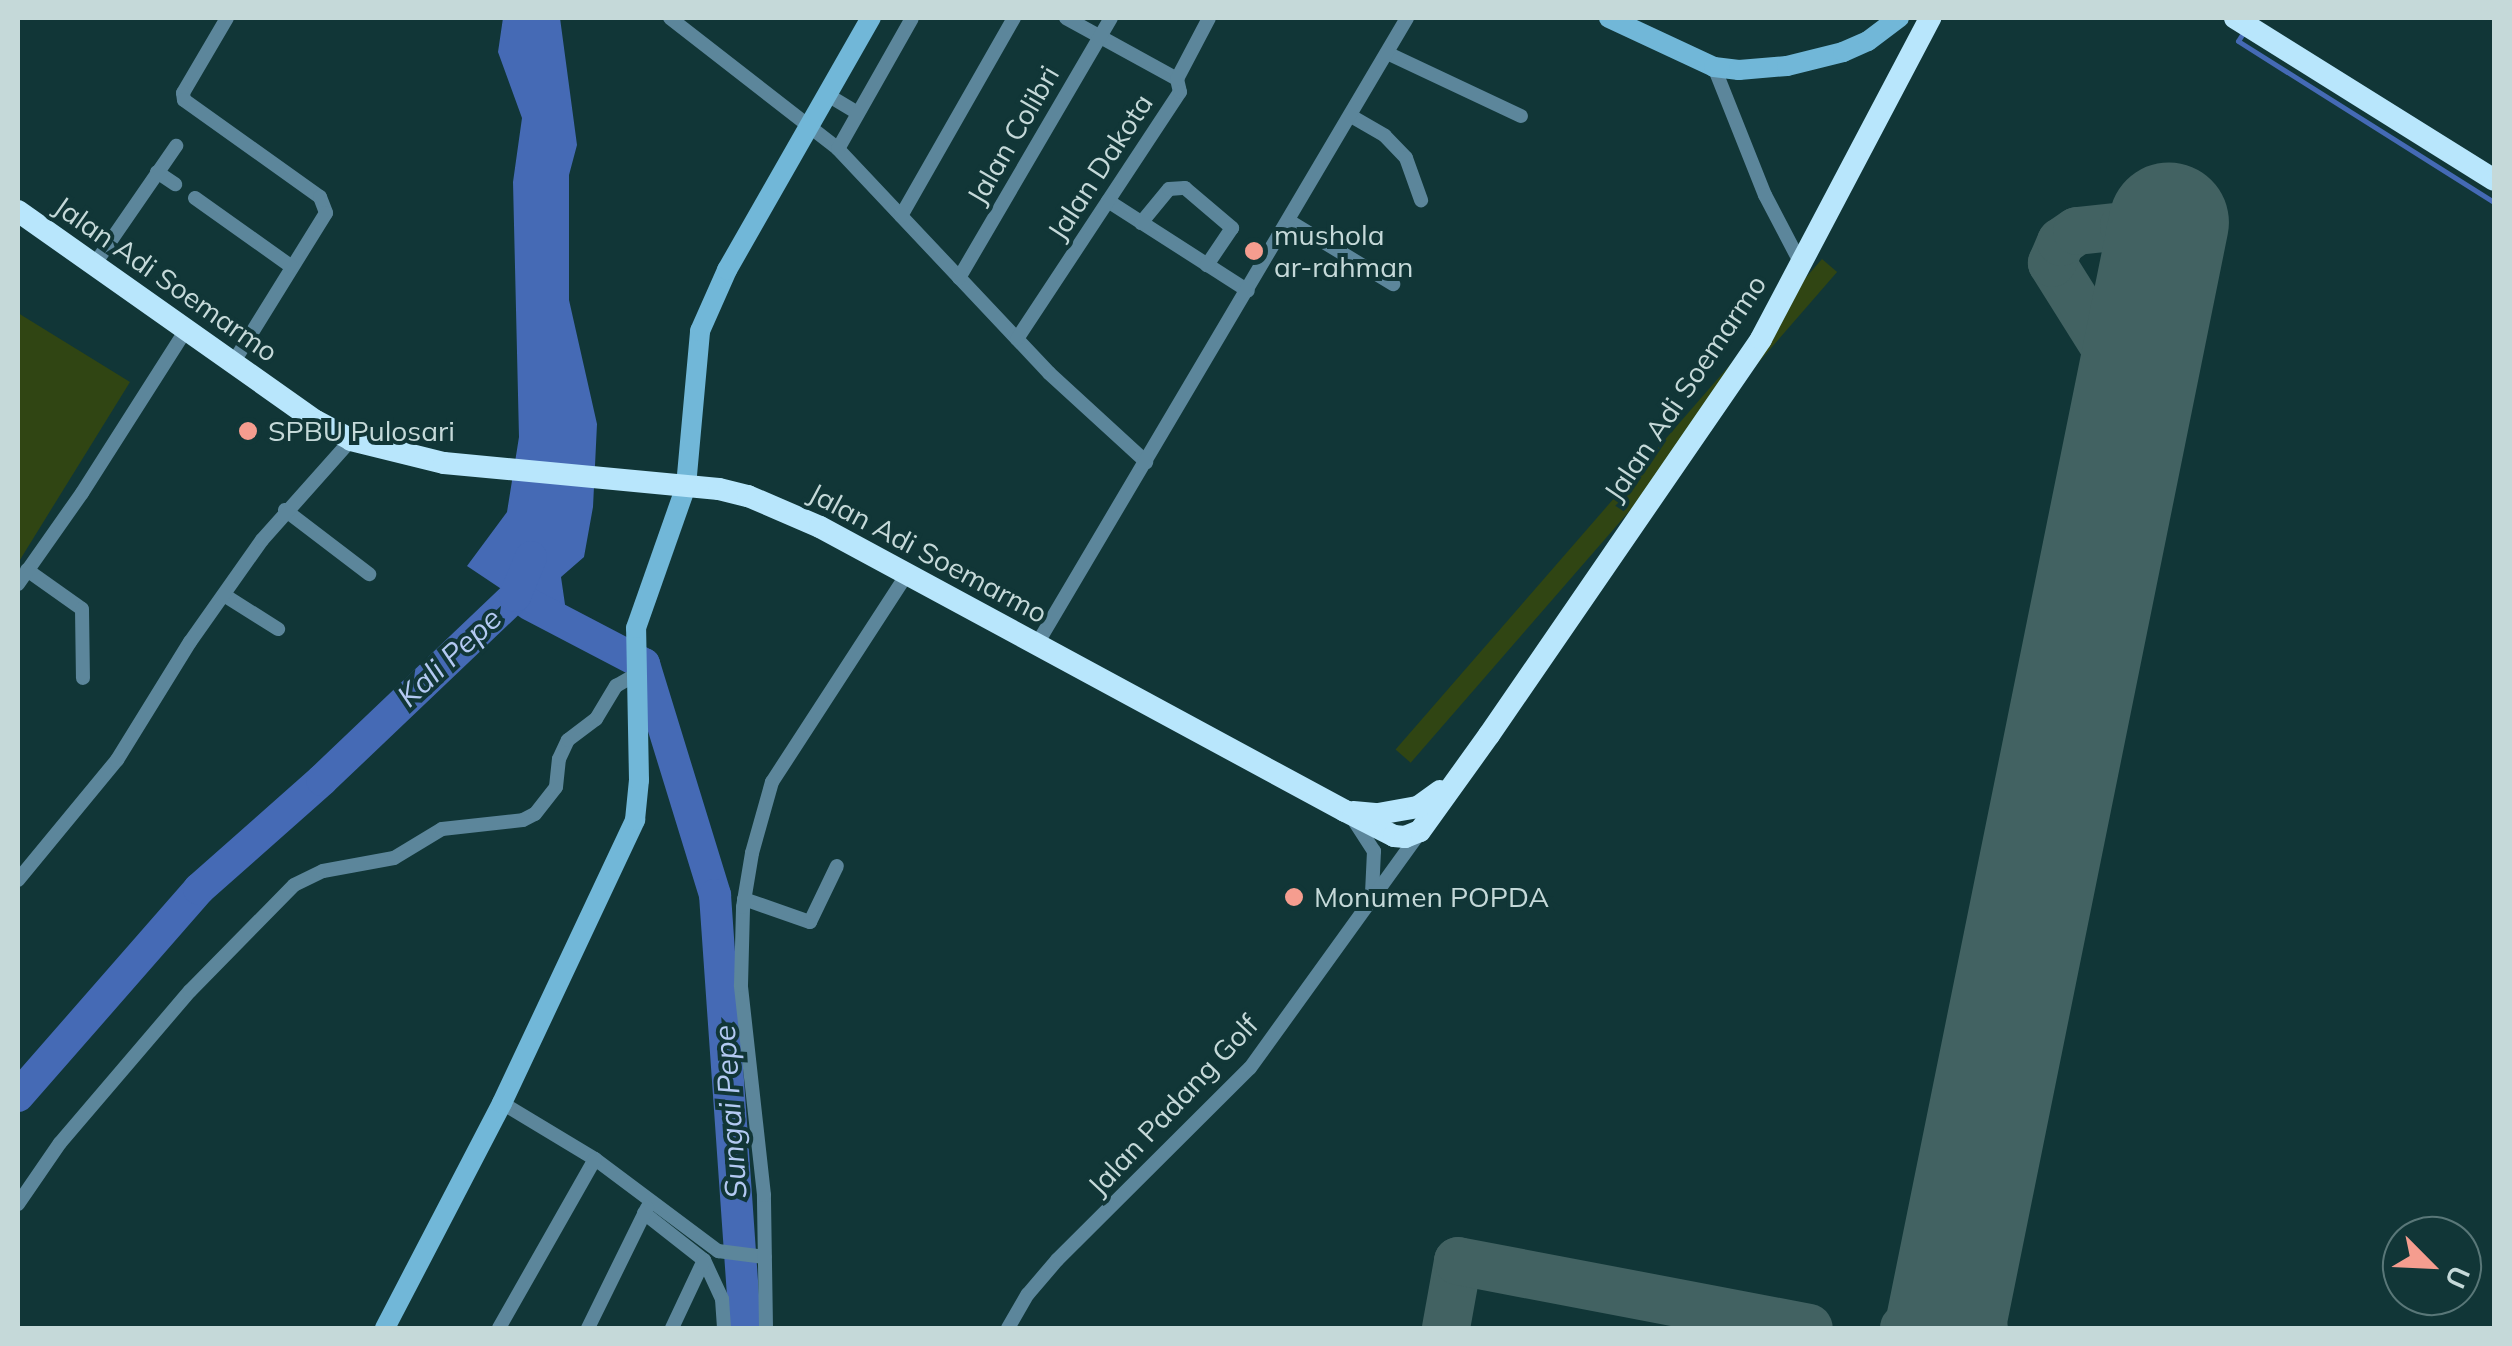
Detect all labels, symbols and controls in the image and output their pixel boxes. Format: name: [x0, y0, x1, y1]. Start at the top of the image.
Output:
street label: Jalan Colibri: [960, 60, 1066, 210]
street label: Jalan Dakota: [1040, 88, 1160, 246]
street label: Jalan Adi Soemarmo: [48, 189, 284, 369]
place label: mushola ar-rahman: [1274, 218, 1413, 284]
marker: mushola ar-rahman: [1243, 240, 1265, 262]
street label: Jalan Adi Soemarmo: [1597, 269, 1773, 507]
place label: SPBU Pulosari: [268, 414, 455, 448]
marker: SPBU Pulosari: [237, 420, 259, 442]
street label: Jalan Adi Soemarmo: [803, 476, 1053, 630]
water label: Kali Pepe: [390, 600, 508, 714]
place label: Monumen POPDA: [1314, 880, 1549, 914]
marker: Monumen POPDA: [1283, 886, 1305, 908]
street label: Jalan Padang Golf: [1081, 1008, 1265, 1202]
water label: Sungai Pepe: [706, 1024, 754, 1200]
north arrow: [2382, 1216, 2482, 1316]
text: U: [2438, 1261, 2478, 1294]

